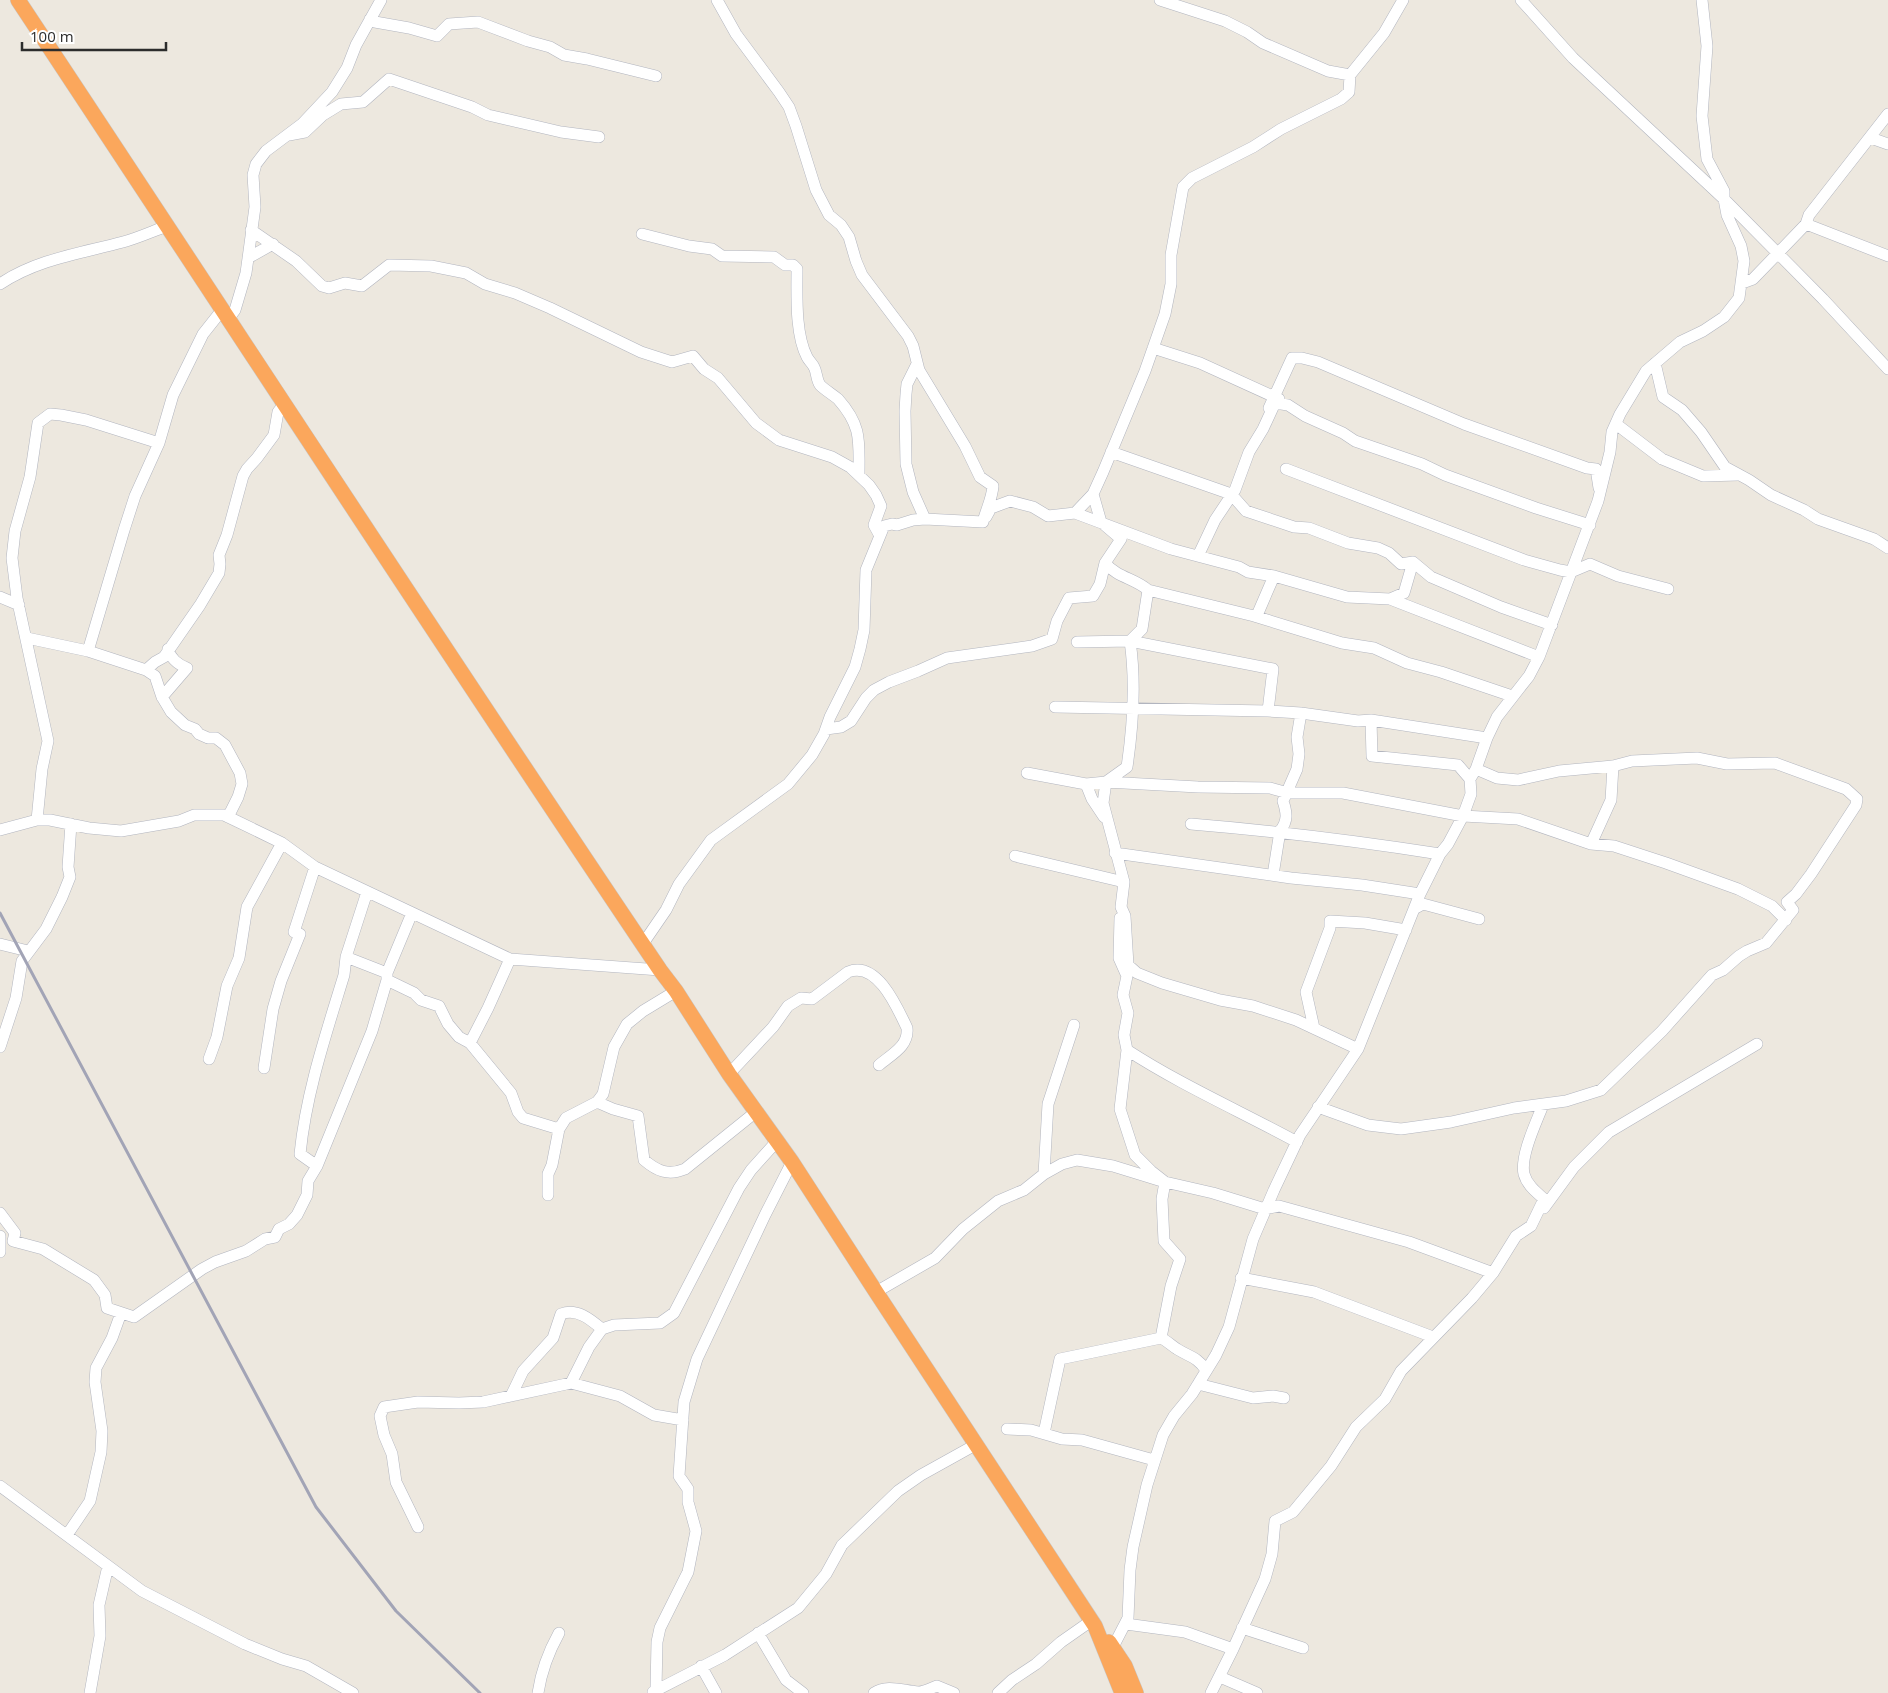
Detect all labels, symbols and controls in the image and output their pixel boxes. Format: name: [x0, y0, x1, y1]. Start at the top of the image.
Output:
scale bar: [22, 20, 166, 52]
text: 100 m: [30, 26, 74, 46]

